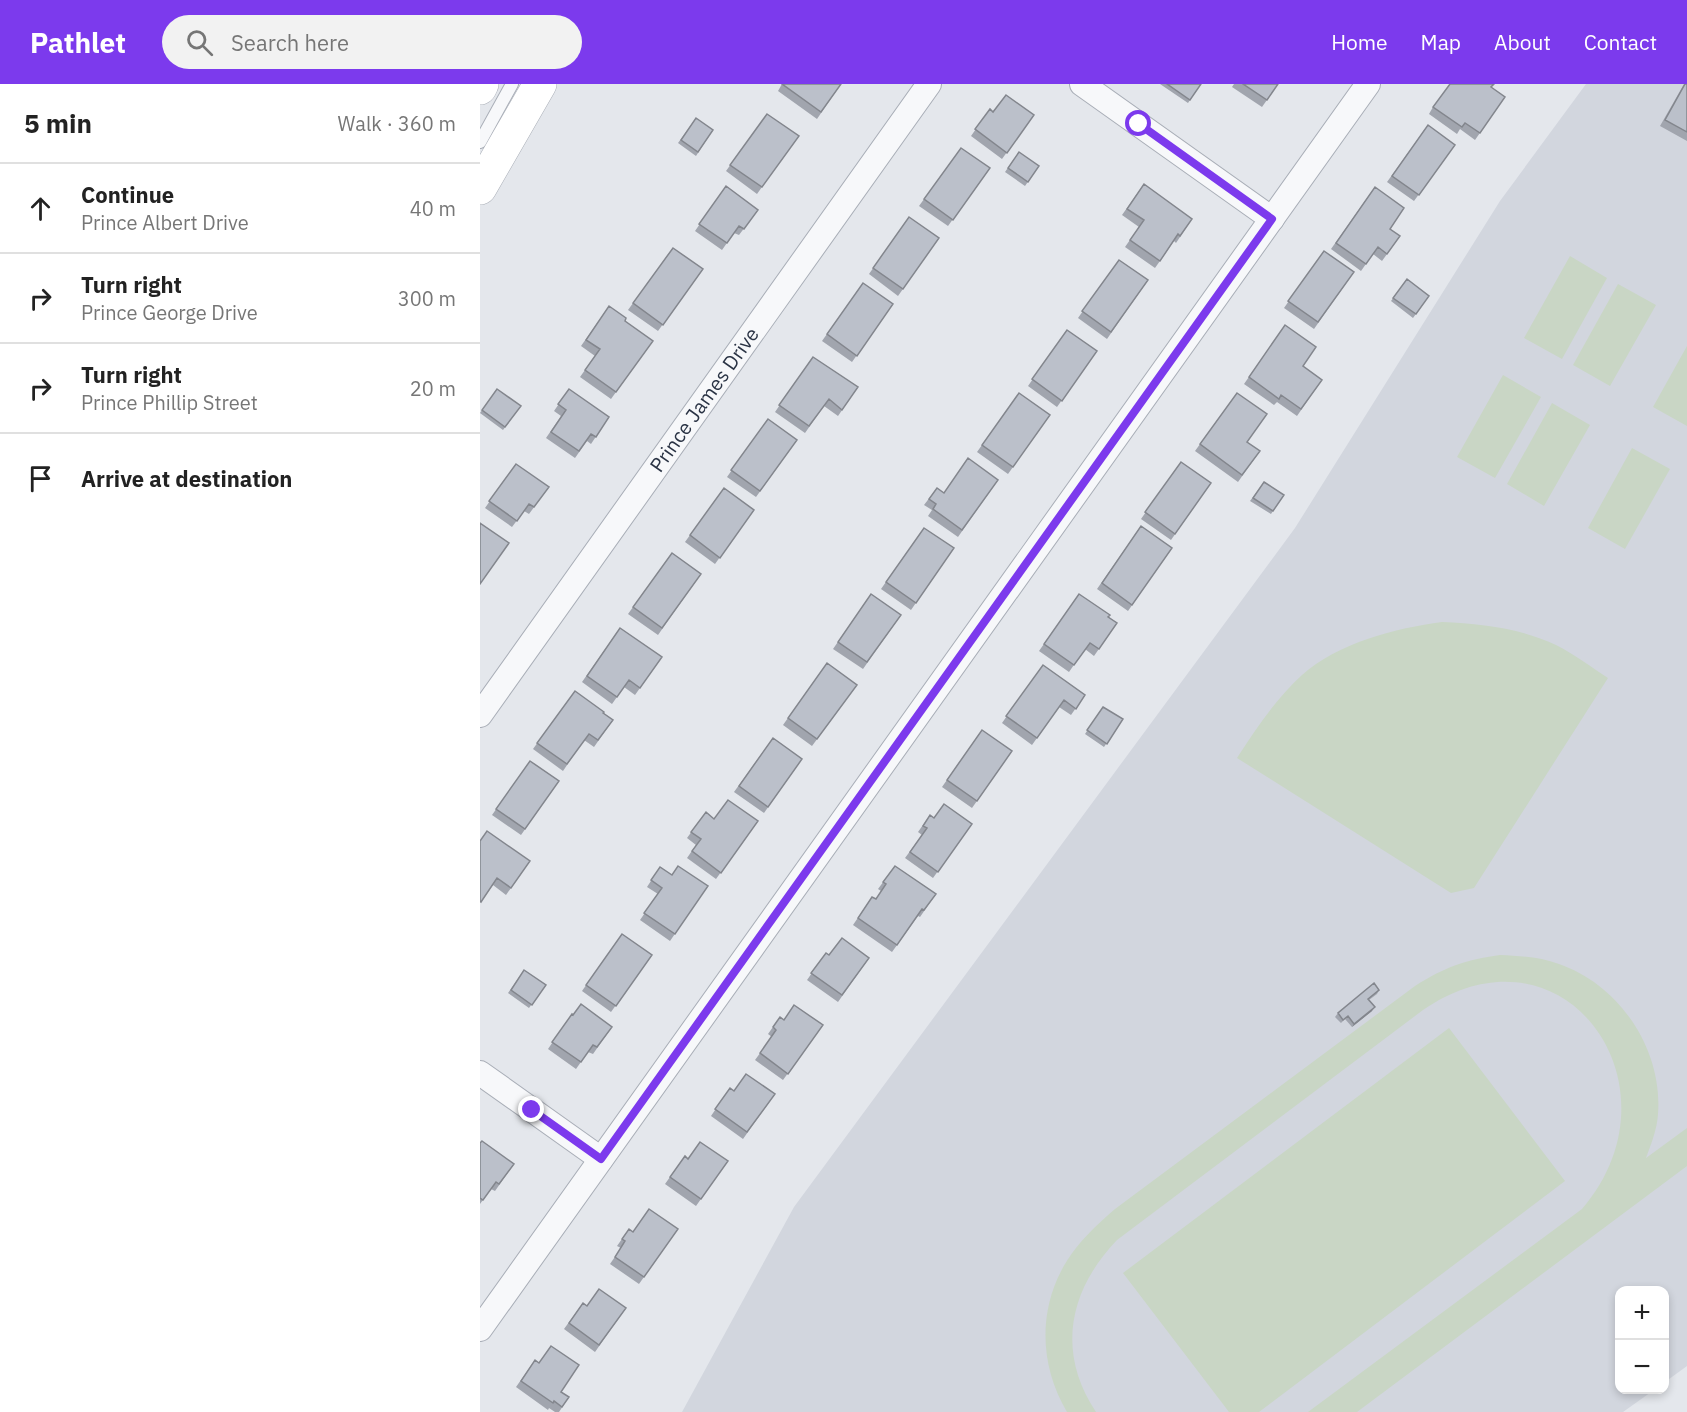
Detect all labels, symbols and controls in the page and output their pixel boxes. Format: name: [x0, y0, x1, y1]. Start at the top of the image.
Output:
search box: [162, 15, 582, 69]
text: Pathlet: [30, 24, 126, 61]
icon: search: [183, 26, 216, 59]
text: Search here: [231, 28, 349, 57]
text: Home: [1331, 28, 1388, 56]
text: Map: [1421, 28, 1461, 56]
text: About: [1494, 28, 1551, 56]
text: Contact: [1584, 28, 1657, 56]
text: 5 min: [24, 106, 92, 140]
text: Walk · 360 m: [338, 110, 456, 137]
route start: [1125, 110, 1151, 136]
text: Continue: [81, 180, 174, 209]
icon: ahead: [24, 192, 57, 225]
text: 40 m: [410, 195, 456, 222]
text: Prince Albert Drive: [81, 209, 249, 236]
text: Turn right: [81, 270, 182, 299]
icon: right: [24, 282, 57, 315]
text: 300 m: [398, 285, 456, 312]
text: Prince George Drive: [81, 299, 258, 326]
street label: Prince James Drive: [643, 322, 765, 477]
text: Turn right: [81, 360, 182, 389]
icon: right: [24, 372, 57, 405]
text: 20 m: [410, 375, 456, 402]
text: Prince Phillip Street: [81, 389, 258, 416]
icon: arrive: [24, 462, 57, 495]
text: Arrive at destination: [81, 464, 292, 493]
route end: [518, 1096, 544, 1122]
map controls: [1615, 1286, 1669, 1394]
button: +: [1615, 1286, 1669, 1340]
button: −: [1615, 1340, 1669, 1394]

